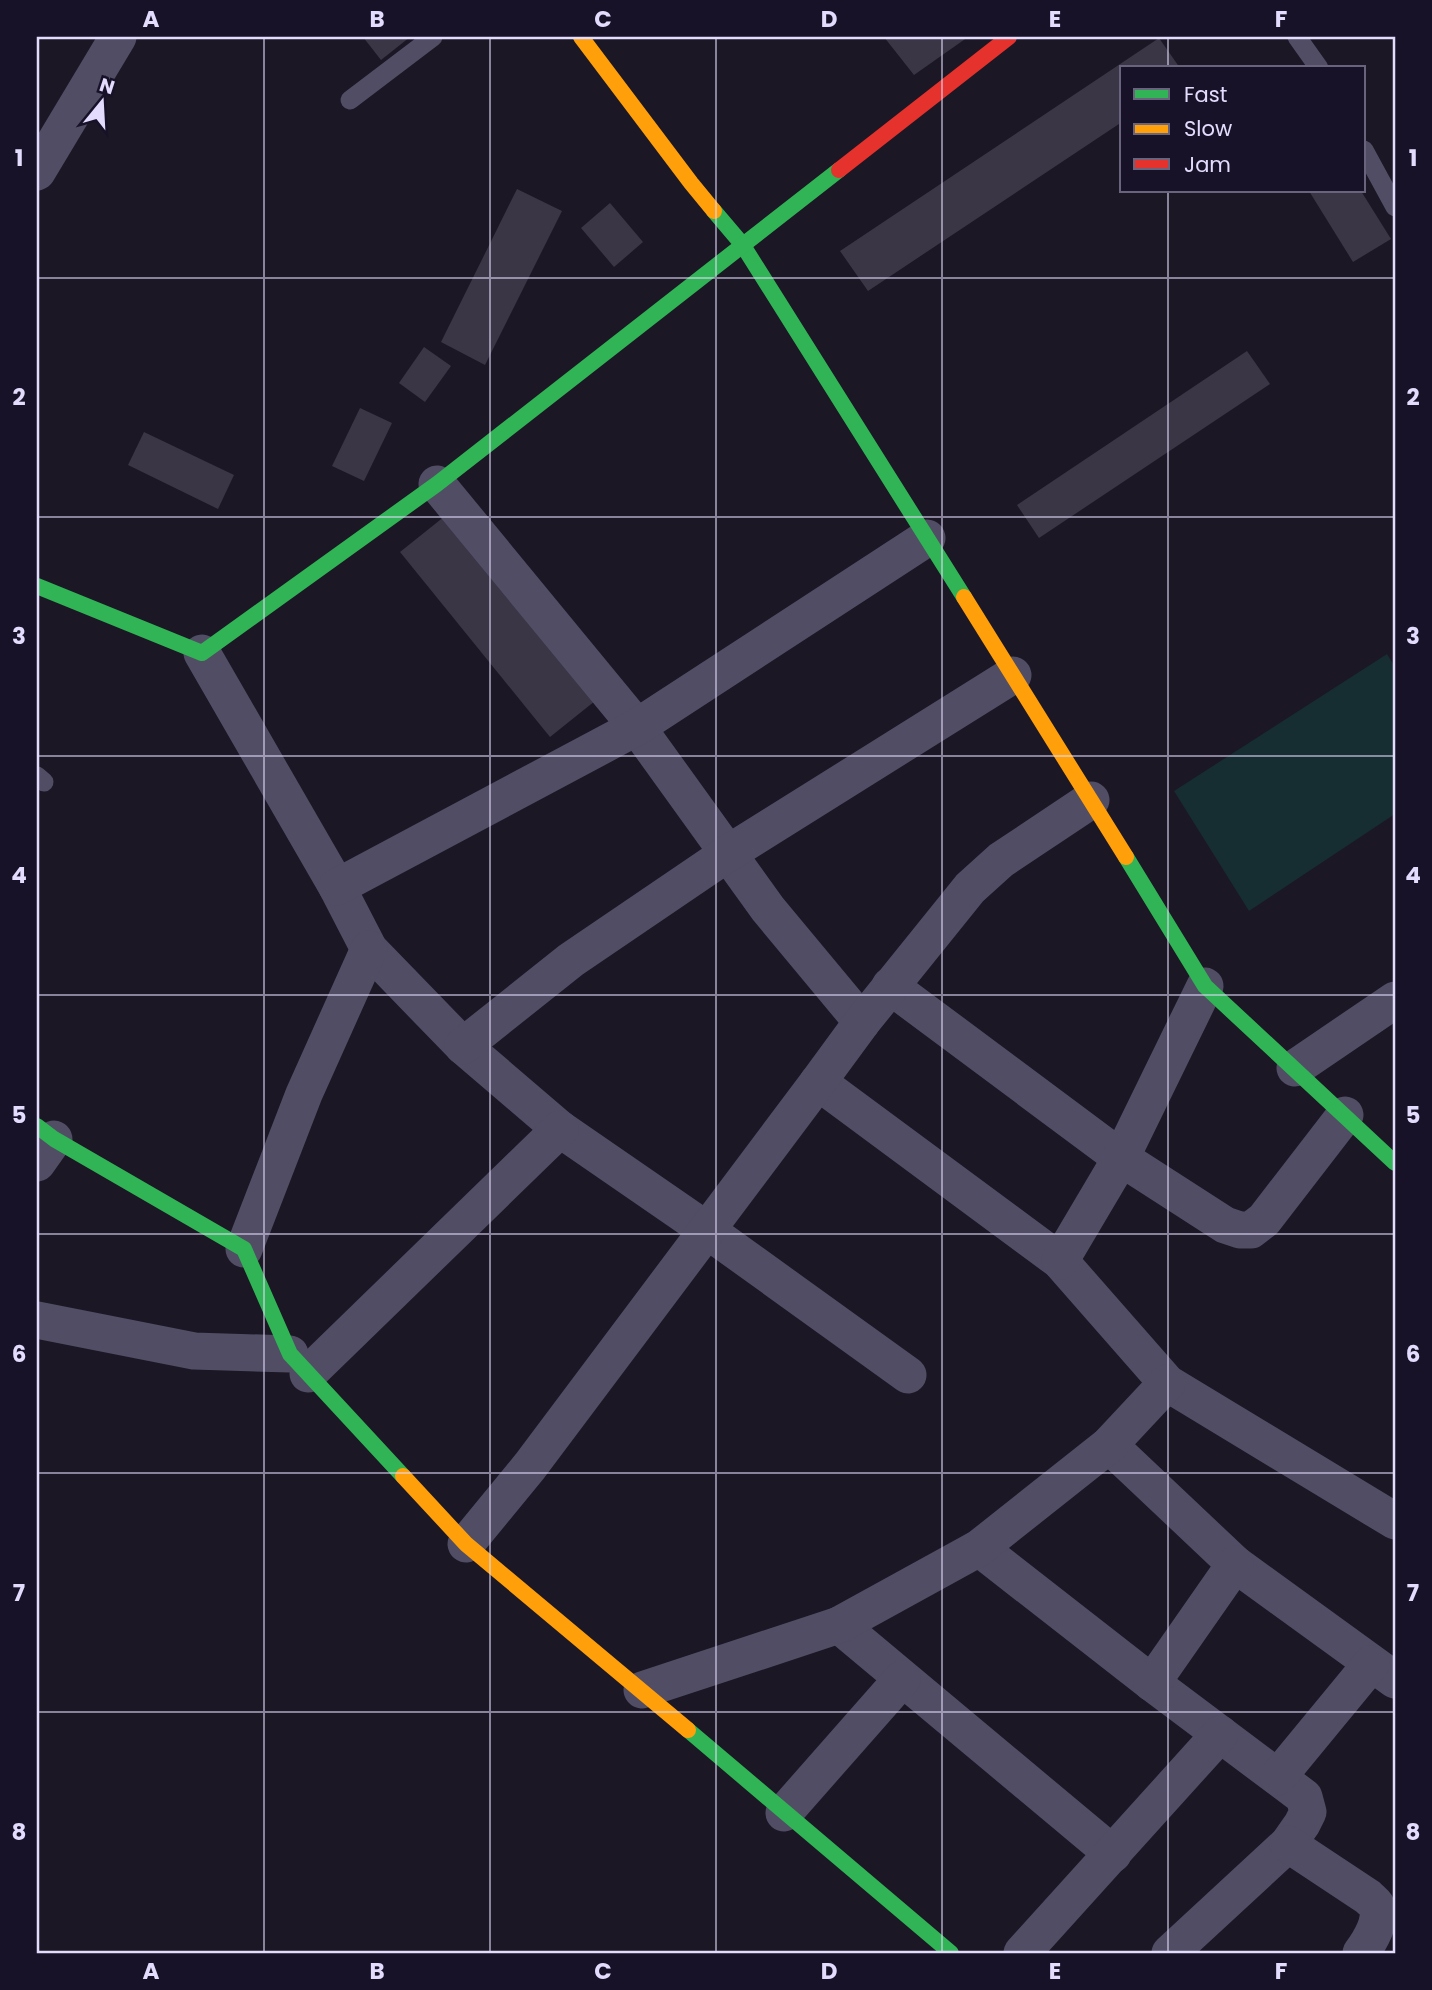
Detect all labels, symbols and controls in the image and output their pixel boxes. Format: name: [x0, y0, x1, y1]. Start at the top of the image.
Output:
text: A: [143, 3, 160, 35]
text: B: [369, 3, 385, 35]
text: C: [594, 3, 612, 35]
text: D: [821, 3, 837, 35]
text: E: [1049, 3, 1061, 35]
text: F: [1275, 3, 1287, 35]
north arrow: [66, 66, 136, 136]
legend: [1120, 66, 1366, 192]
text: N: [96, 71, 118, 101]
text: Fast: [1184, 80, 1227, 109]
text: Slow: [1184, 114, 1232, 143]
text: 1: [15, 142, 23, 174]
text: 1: [1409, 142, 1417, 174]
text: Jam: [1184, 150, 1231, 179]
text: 2: [12, 381, 26, 413]
text: 2: [1406, 381, 1420, 413]
text: 3: [12, 620, 26, 652]
text: 3: [1406, 620, 1420, 652]
text: 4: [11, 859, 27, 891]
text: 4: [1405, 859, 1421, 891]
text: 5: [12, 1099, 26, 1131]
text: 5: [1406, 1099, 1420, 1131]
text: 6: [12, 1338, 26, 1370]
text: 6: [1406, 1338, 1420, 1370]
text: 7: [13, 1577, 25, 1609]
text: 7: [1407, 1577, 1419, 1609]
text: 8: [12, 1816, 26, 1848]
text: 8: [1406, 1816, 1420, 1848]
text: A: [143, 1955, 160, 1987]
text: B: [369, 1955, 385, 1987]
text: C: [594, 1955, 612, 1987]
text: D: [821, 1955, 837, 1987]
text: E: [1049, 1955, 1061, 1987]
text: F: [1275, 1955, 1287, 1987]

